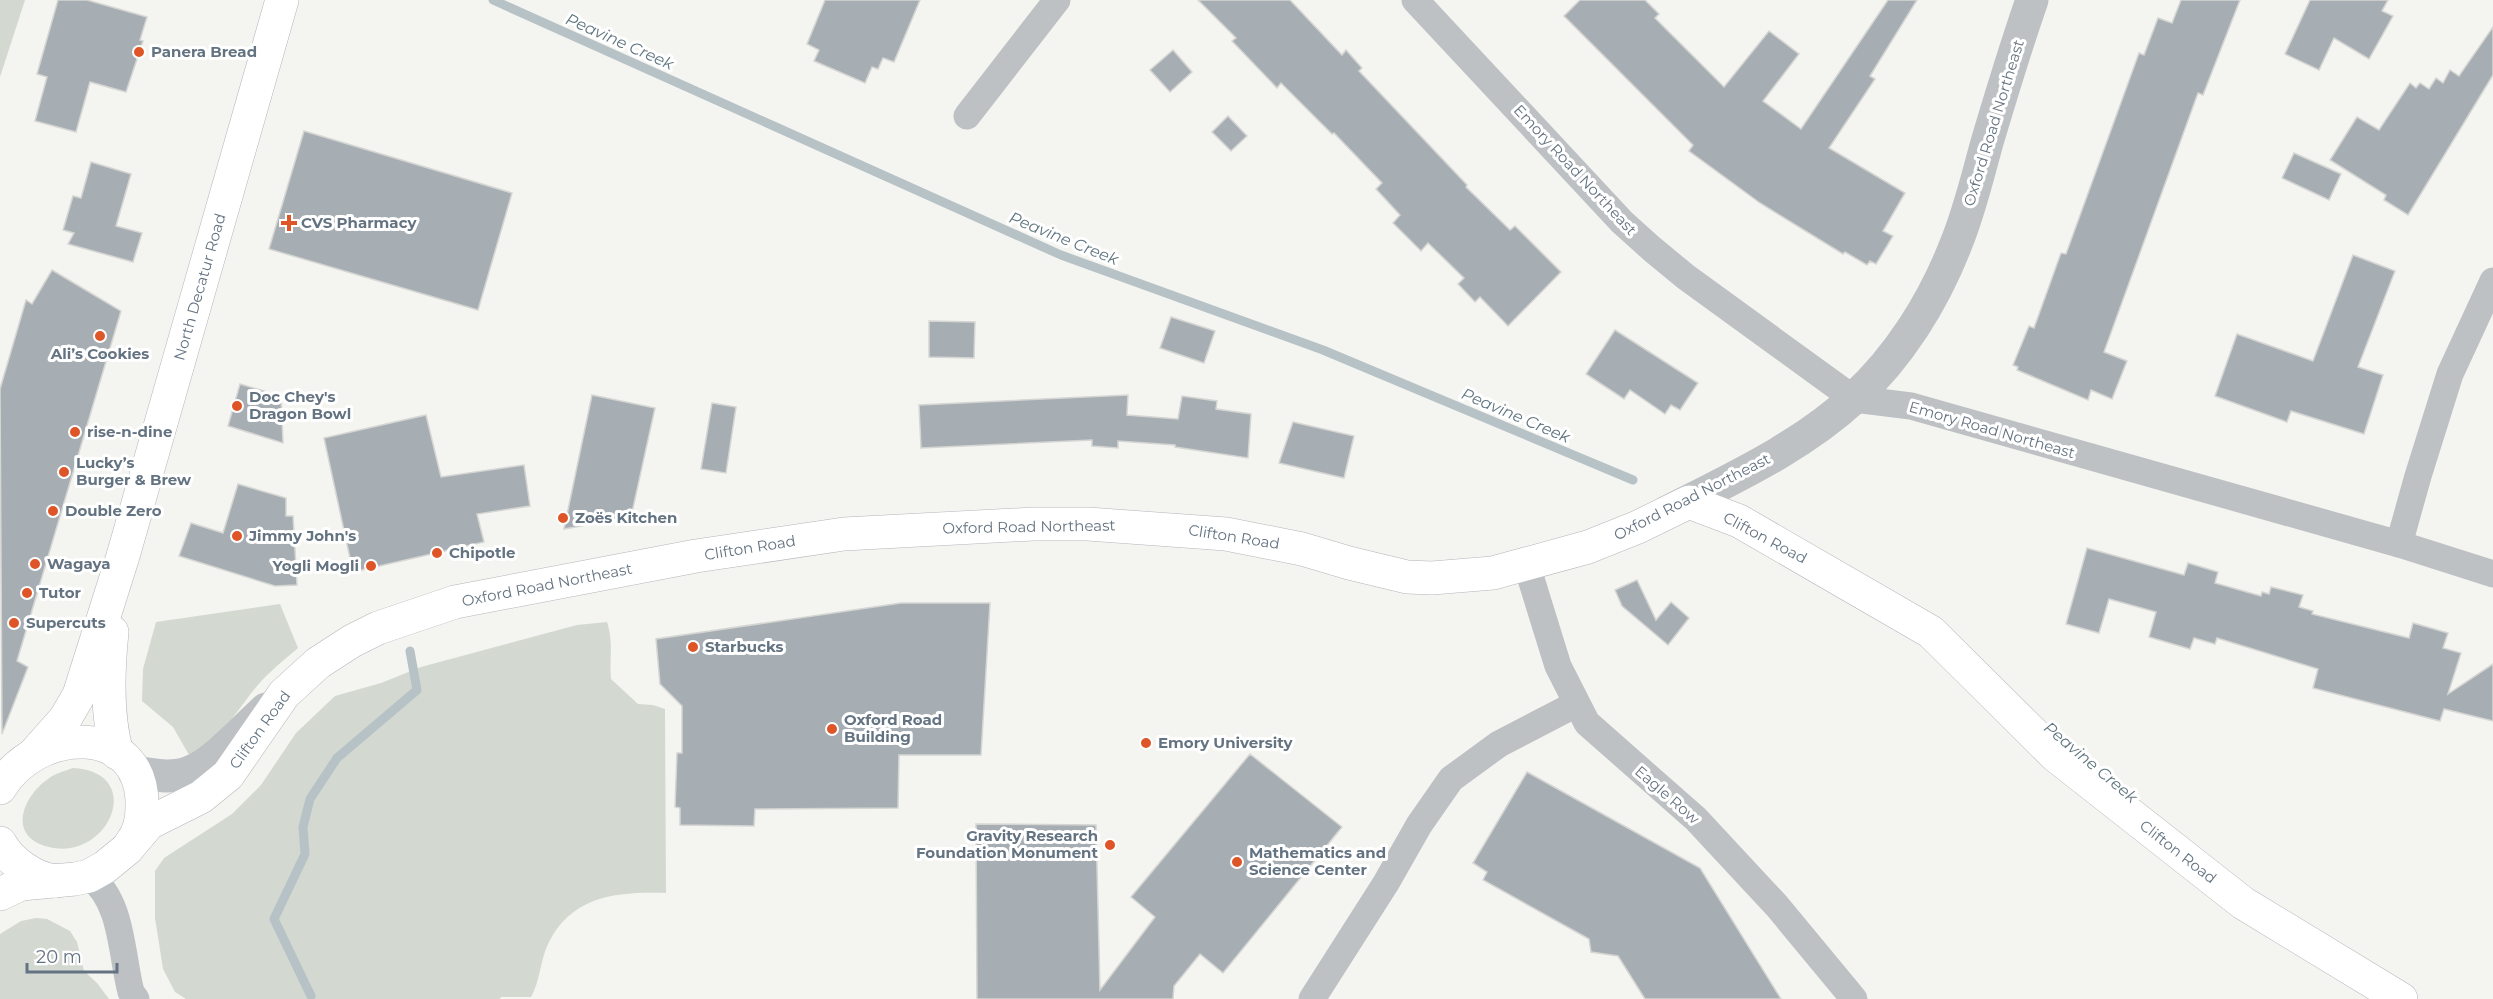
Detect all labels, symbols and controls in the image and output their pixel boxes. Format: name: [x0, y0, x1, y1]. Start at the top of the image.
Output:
water label: Peavine Creek: [563, 9, 678, 74]
street label: Oxford Road Northeast: [1959, 37, 2028, 208]
place label: Panera Bread: [151, 42, 257, 61]
marker: Panera Bread: [132, 45, 146, 59]
street label: Emory Road Northeast: [1510, 100, 1641, 239]
water label: Peavine Creek: [1006, 208, 1123, 270]
street label: North Decatur Road: [169, 211, 230, 363]
place label: CVS Pharmacy: [301, 213, 418, 232]
marker: CVS Pharmacy: [282, 216, 296, 230]
marker: Ali’s Cookies: [93, 329, 107, 343]
place label: Ali’s Cookies: [50, 344, 149, 363]
water label: Peavine Creek: [1459, 384, 1574, 447]
place label: Doc Chey's Dragon Bowl: [249, 387, 351, 423]
street label: Emory Road Northeast: [1907, 397, 2077, 462]
marker: Doc Chey's Dragon Bowl: [230, 399, 244, 413]
place label: rise-n-dine: [87, 422, 172, 441]
marker: rise-n-dine: [68, 425, 82, 439]
street label: Oxford Road Northeast: [1610, 449, 1773, 544]
place label: Lucky’s Burger & Brew: [76, 453, 192, 489]
marker: Lucky’s Burger & Brew: [57, 465, 71, 479]
place label: Double Zero: [65, 501, 162, 520]
marker: Double Zero: [46, 504, 60, 518]
place label: Zoës Kitchen: [575, 508, 677, 527]
street label: Clifton Road: [1720, 508, 1810, 568]
marker: Zoës Kitchen: [556, 511, 570, 525]
street label: Oxford Road Northeast: [942, 515, 1116, 538]
street label: Clifton Road: [1187, 520, 1281, 553]
place label: Jimmy John's: [248, 526, 356, 545]
marker: Jimmy John's: [230, 529, 244, 543]
street label: Clifton Road: [703, 531, 797, 564]
place label: Chipotle: [449, 543, 515, 562]
marker: Chipotle: [430, 546, 444, 560]
place label: Wagaya: [47, 554, 110, 573]
place label: Yogli Mogli: [271, 556, 359, 575]
marker: Wagaya: [28, 557, 42, 571]
marker: Yogli Mogli: [364, 559, 378, 573]
street label: Oxford Road Northeast: [460, 559, 634, 610]
place label: Tutor: [39, 583, 81, 602]
marker: Tutor: [20, 586, 34, 600]
place label: Supercuts: [26, 613, 106, 632]
marker: Supercuts: [7, 616, 21, 630]
place label: Starbucks: [705, 637, 784, 656]
marker: Starbucks: [686, 640, 700, 654]
street label: Clifton Road: [225, 687, 294, 773]
place label: Oxford Road Building: [844, 710, 942, 746]
water label: Peavine Creek: [2040, 718, 2142, 808]
marker: Oxford Road Building: [825, 722, 839, 736]
place label: Emory University: [1158, 733, 1293, 752]
marker: Emory University: [1139, 736, 1153, 750]
street label: Eagle Row: [1631, 761, 1704, 828]
street label: Clifton Road: [2136, 816, 2221, 888]
place label: Gravity Research Foundation Monument: [916, 826, 1098, 862]
marker: Gravity Research Foundation Monument: [1103, 838, 1117, 852]
place label: Mathematics and Science Center: [1249, 843, 1386, 879]
marker: Mathematics and Science Center: [1230, 855, 1244, 869]
scale bar: [27, 936, 117, 974]
text: 20 m: [36, 946, 82, 968]

